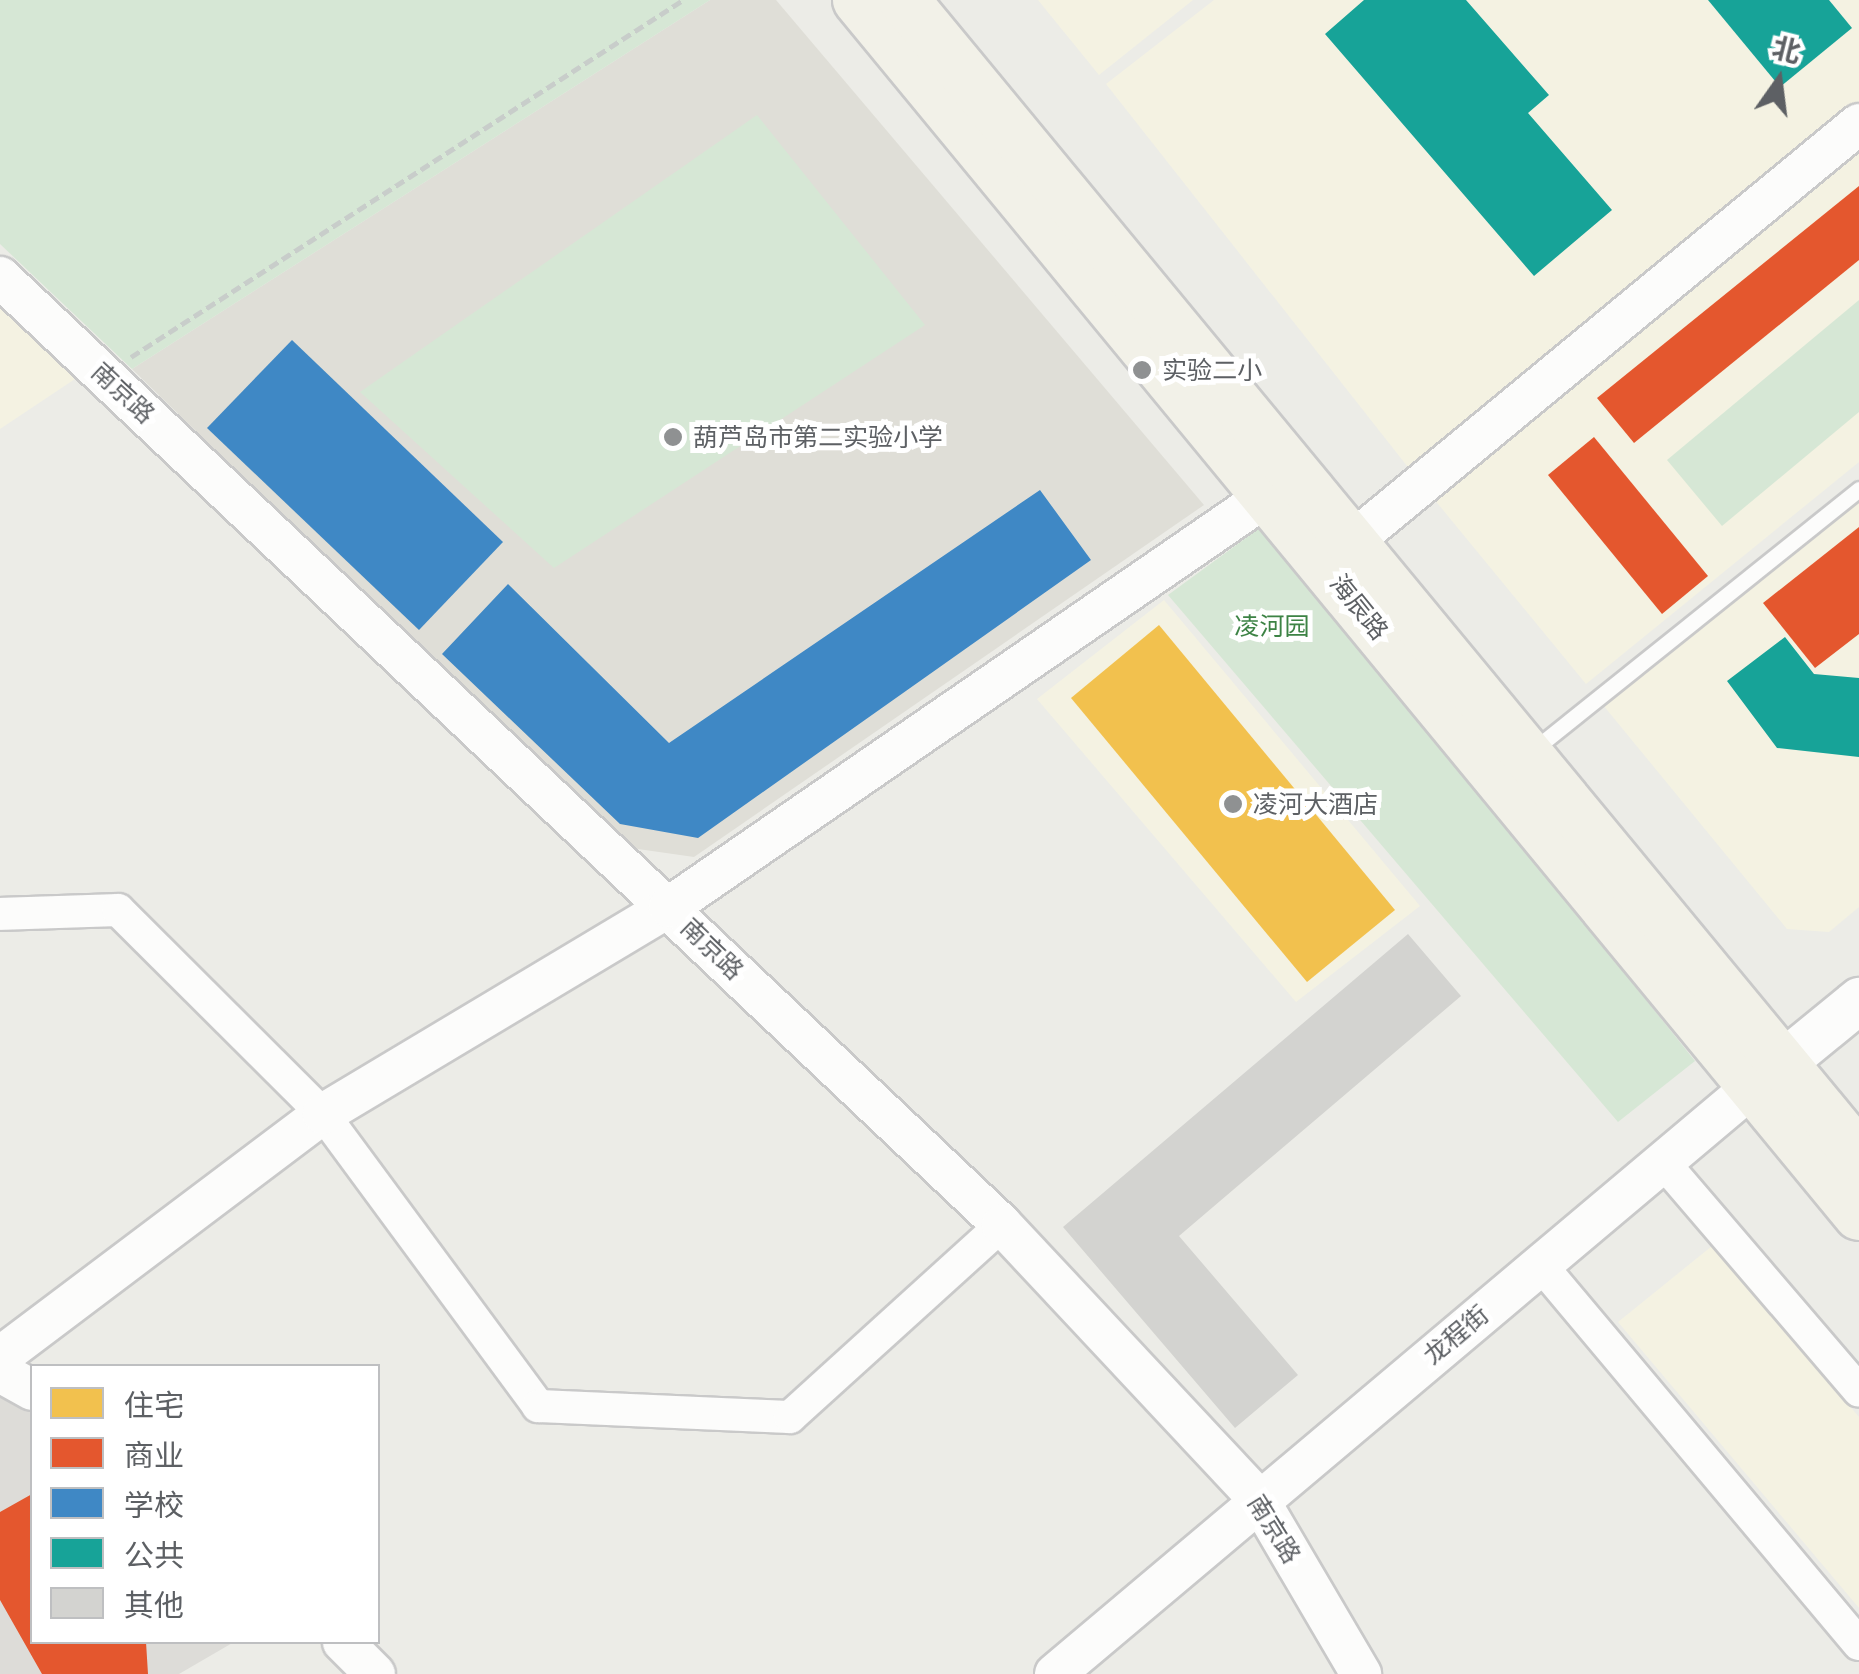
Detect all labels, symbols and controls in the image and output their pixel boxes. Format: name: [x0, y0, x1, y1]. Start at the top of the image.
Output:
north arrow: [1729, 30, 1829, 130]
text: 北: [1769, 32, 1804, 69]
place label: 实验二小: [1162, 355, 1262, 385]
street label: 南京路: [85, 356, 161, 430]
marker: 实验二小: [1131, 359, 1153, 381]
place label: 葫芦岛市第二实验小学: [693, 422, 943, 452]
marker: 葫芦岛市第二实验小学: [662, 426, 684, 448]
street label: 海辰路: [1324, 568, 1394, 646]
park label: 凌河园: [1235, 611, 1309, 641]
place label: 凌河大酒店: [1253, 789, 1378, 819]
marker: 凌河大酒店: [1222, 793, 1244, 815]
street label: 南京路: [675, 912, 749, 986]
street label: 龙程街: [1418, 1299, 1494, 1371]
legend: [30, 1364, 380, 1644]
text: 住宅: [124, 1389, 184, 1422]
text: 商业: [124, 1439, 184, 1472]
text: 学校: [124, 1489, 184, 1522]
street label: 南京路: [1241, 1489, 1307, 1569]
text: 公共: [124, 1539, 184, 1572]
text: 其他: [124, 1589, 184, 1622]

